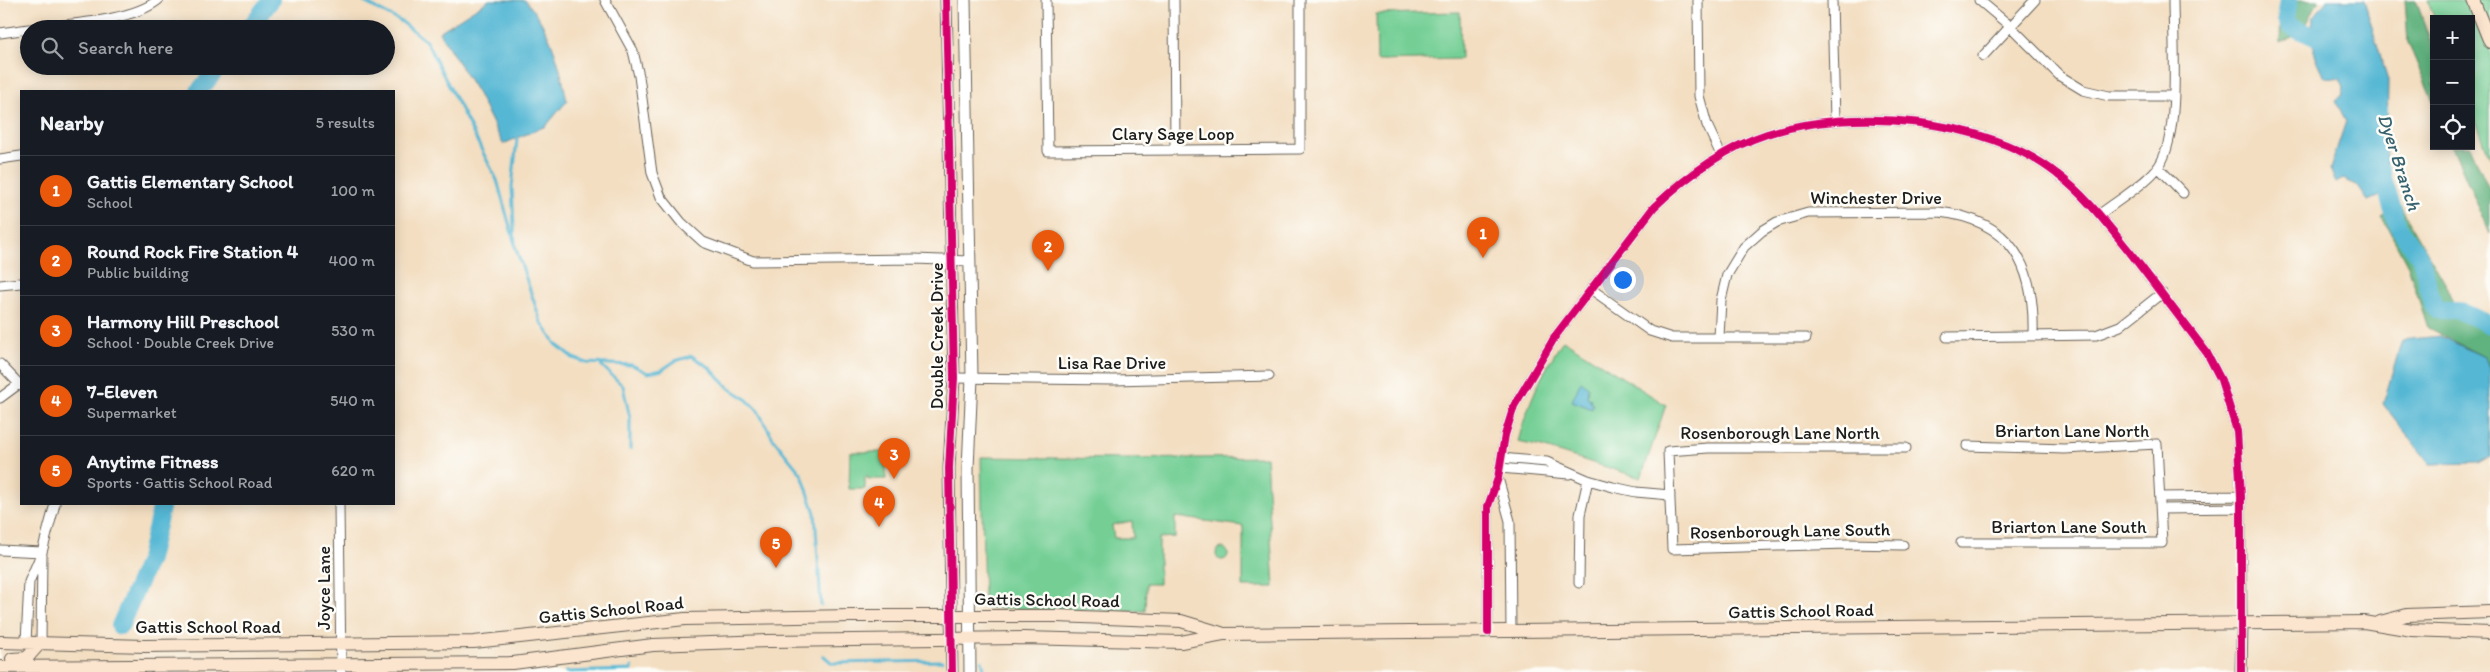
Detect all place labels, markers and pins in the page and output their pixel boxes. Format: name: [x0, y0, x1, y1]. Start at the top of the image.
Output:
pin: 1: [1467, 217, 1499, 258]
pin: 2: [1032, 230, 1064, 271]
pin: 3: [878, 438, 910, 479]
pin: 4: [863, 486, 895, 527]
pin: 5: [760, 527, 792, 568]

